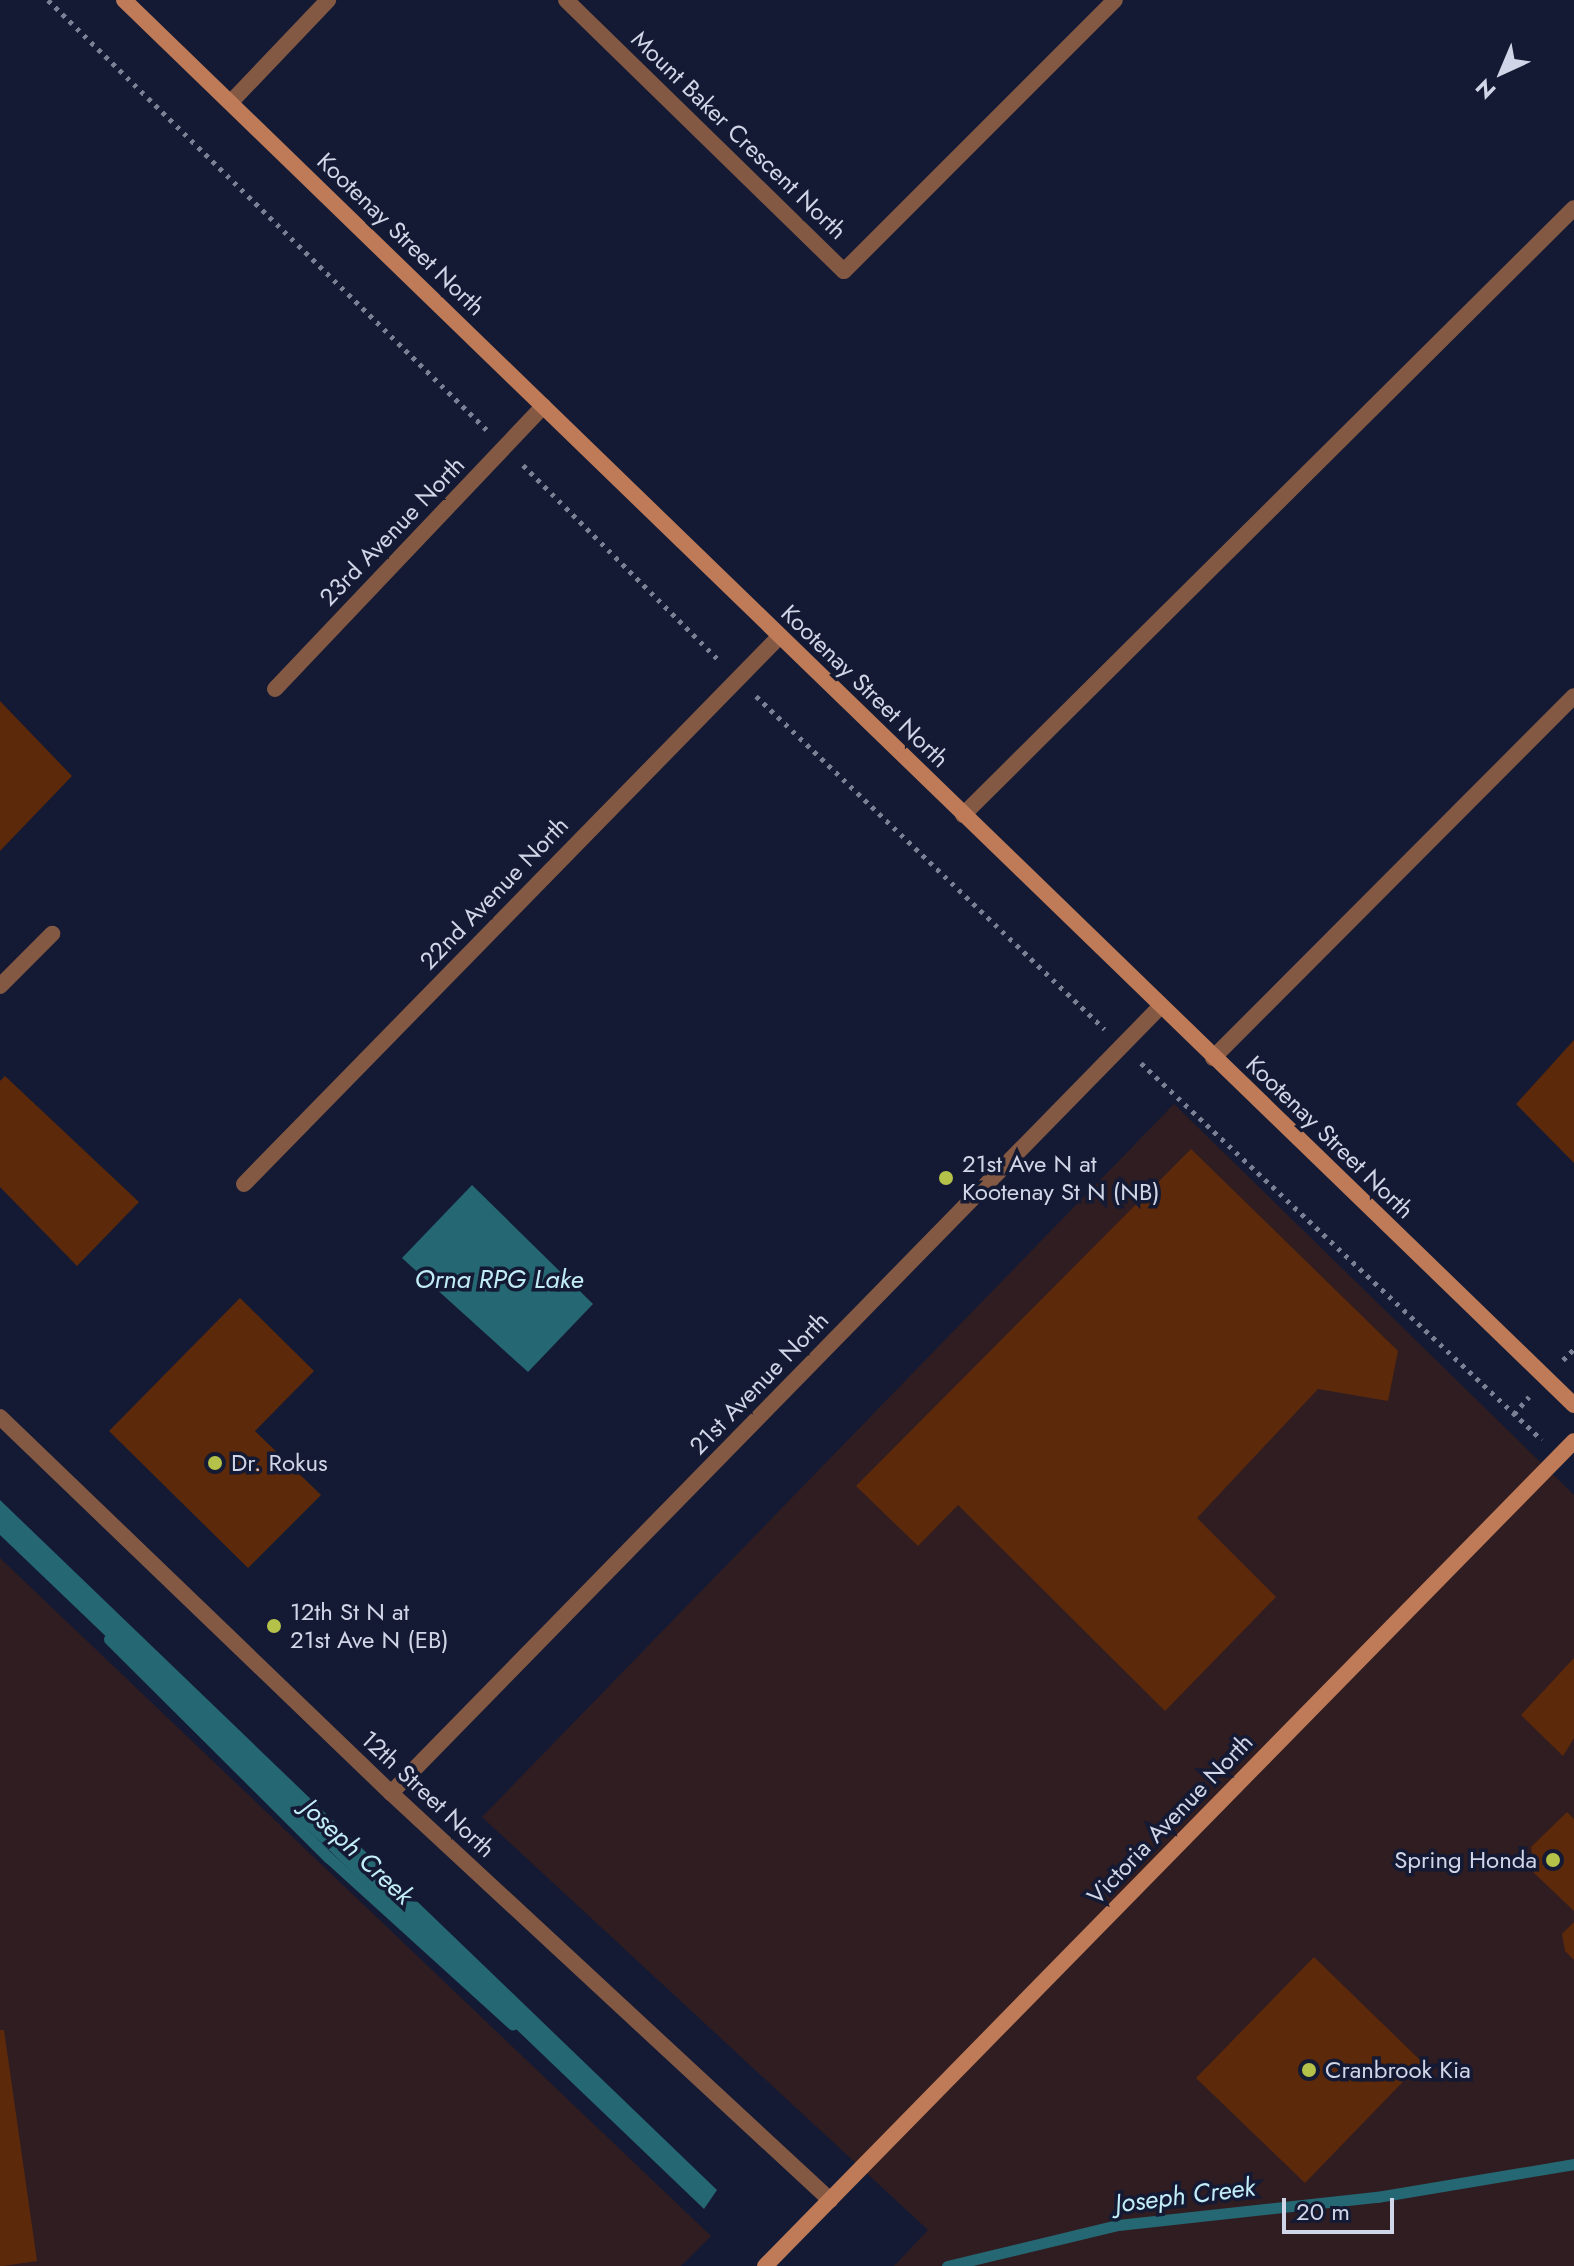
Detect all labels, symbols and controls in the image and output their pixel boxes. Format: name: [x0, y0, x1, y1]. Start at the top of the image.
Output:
street label: Mount Baker Crescent North: [626, 25, 852, 245]
north arrow: [1462, 32, 1542, 112]
text: N: [1468, 72, 1503, 107]
street label: Kootenay Street North: [311, 147, 491, 321]
street label: 23rd Avenue North: [314, 450, 470, 612]
street label: Kootenay Street North: [775, 599, 955, 773]
street label: 22nd Avenue North: [414, 811, 574, 975]
street label: Kootenay Street North: [1240, 1050, 1420, 1224]
place label: 21st Ave N at Kootenay St N (NB): [962, 1150, 1160, 1206]
marker: 21st Ave N at Kootenay St N (NB): [937, 1169, 955, 1187]
water label: Orna RPG Lake: [415, 1264, 583, 1296]
street label: 21st Avenue North: [684, 1306, 834, 1460]
place label: Dr. Rokus: [231, 1449, 328, 1477]
marker: Dr. Rokus: [206, 1454, 224, 1472]
place label: 12th St N at 21st Ave N (EB): [290, 1598, 449, 1654]
marker: 12th St N at 21st Ave N (EB): [265, 1617, 283, 1635]
street label: 12th Street North: [355, 1725, 501, 1863]
street label: Victoria Avenue North: [1081, 1728, 1259, 1910]
water label: Joseph Creek: [295, 1792, 419, 1912]
place label: Spring Honda: [1394, 1846, 1537, 1874]
marker: Spring Honda: [1544, 1851, 1562, 1869]
place label: Cranbrook Kia: [1325, 2056, 1471, 2084]
marker: Cranbrook Kia: [1300, 2061, 1318, 2079]
water label: Joseph Creek: [1113, 2172, 1257, 2220]
scale bar: [1286, 2182, 1398, 2232]
text: 20 m: [1296, 2194, 1350, 2229]

